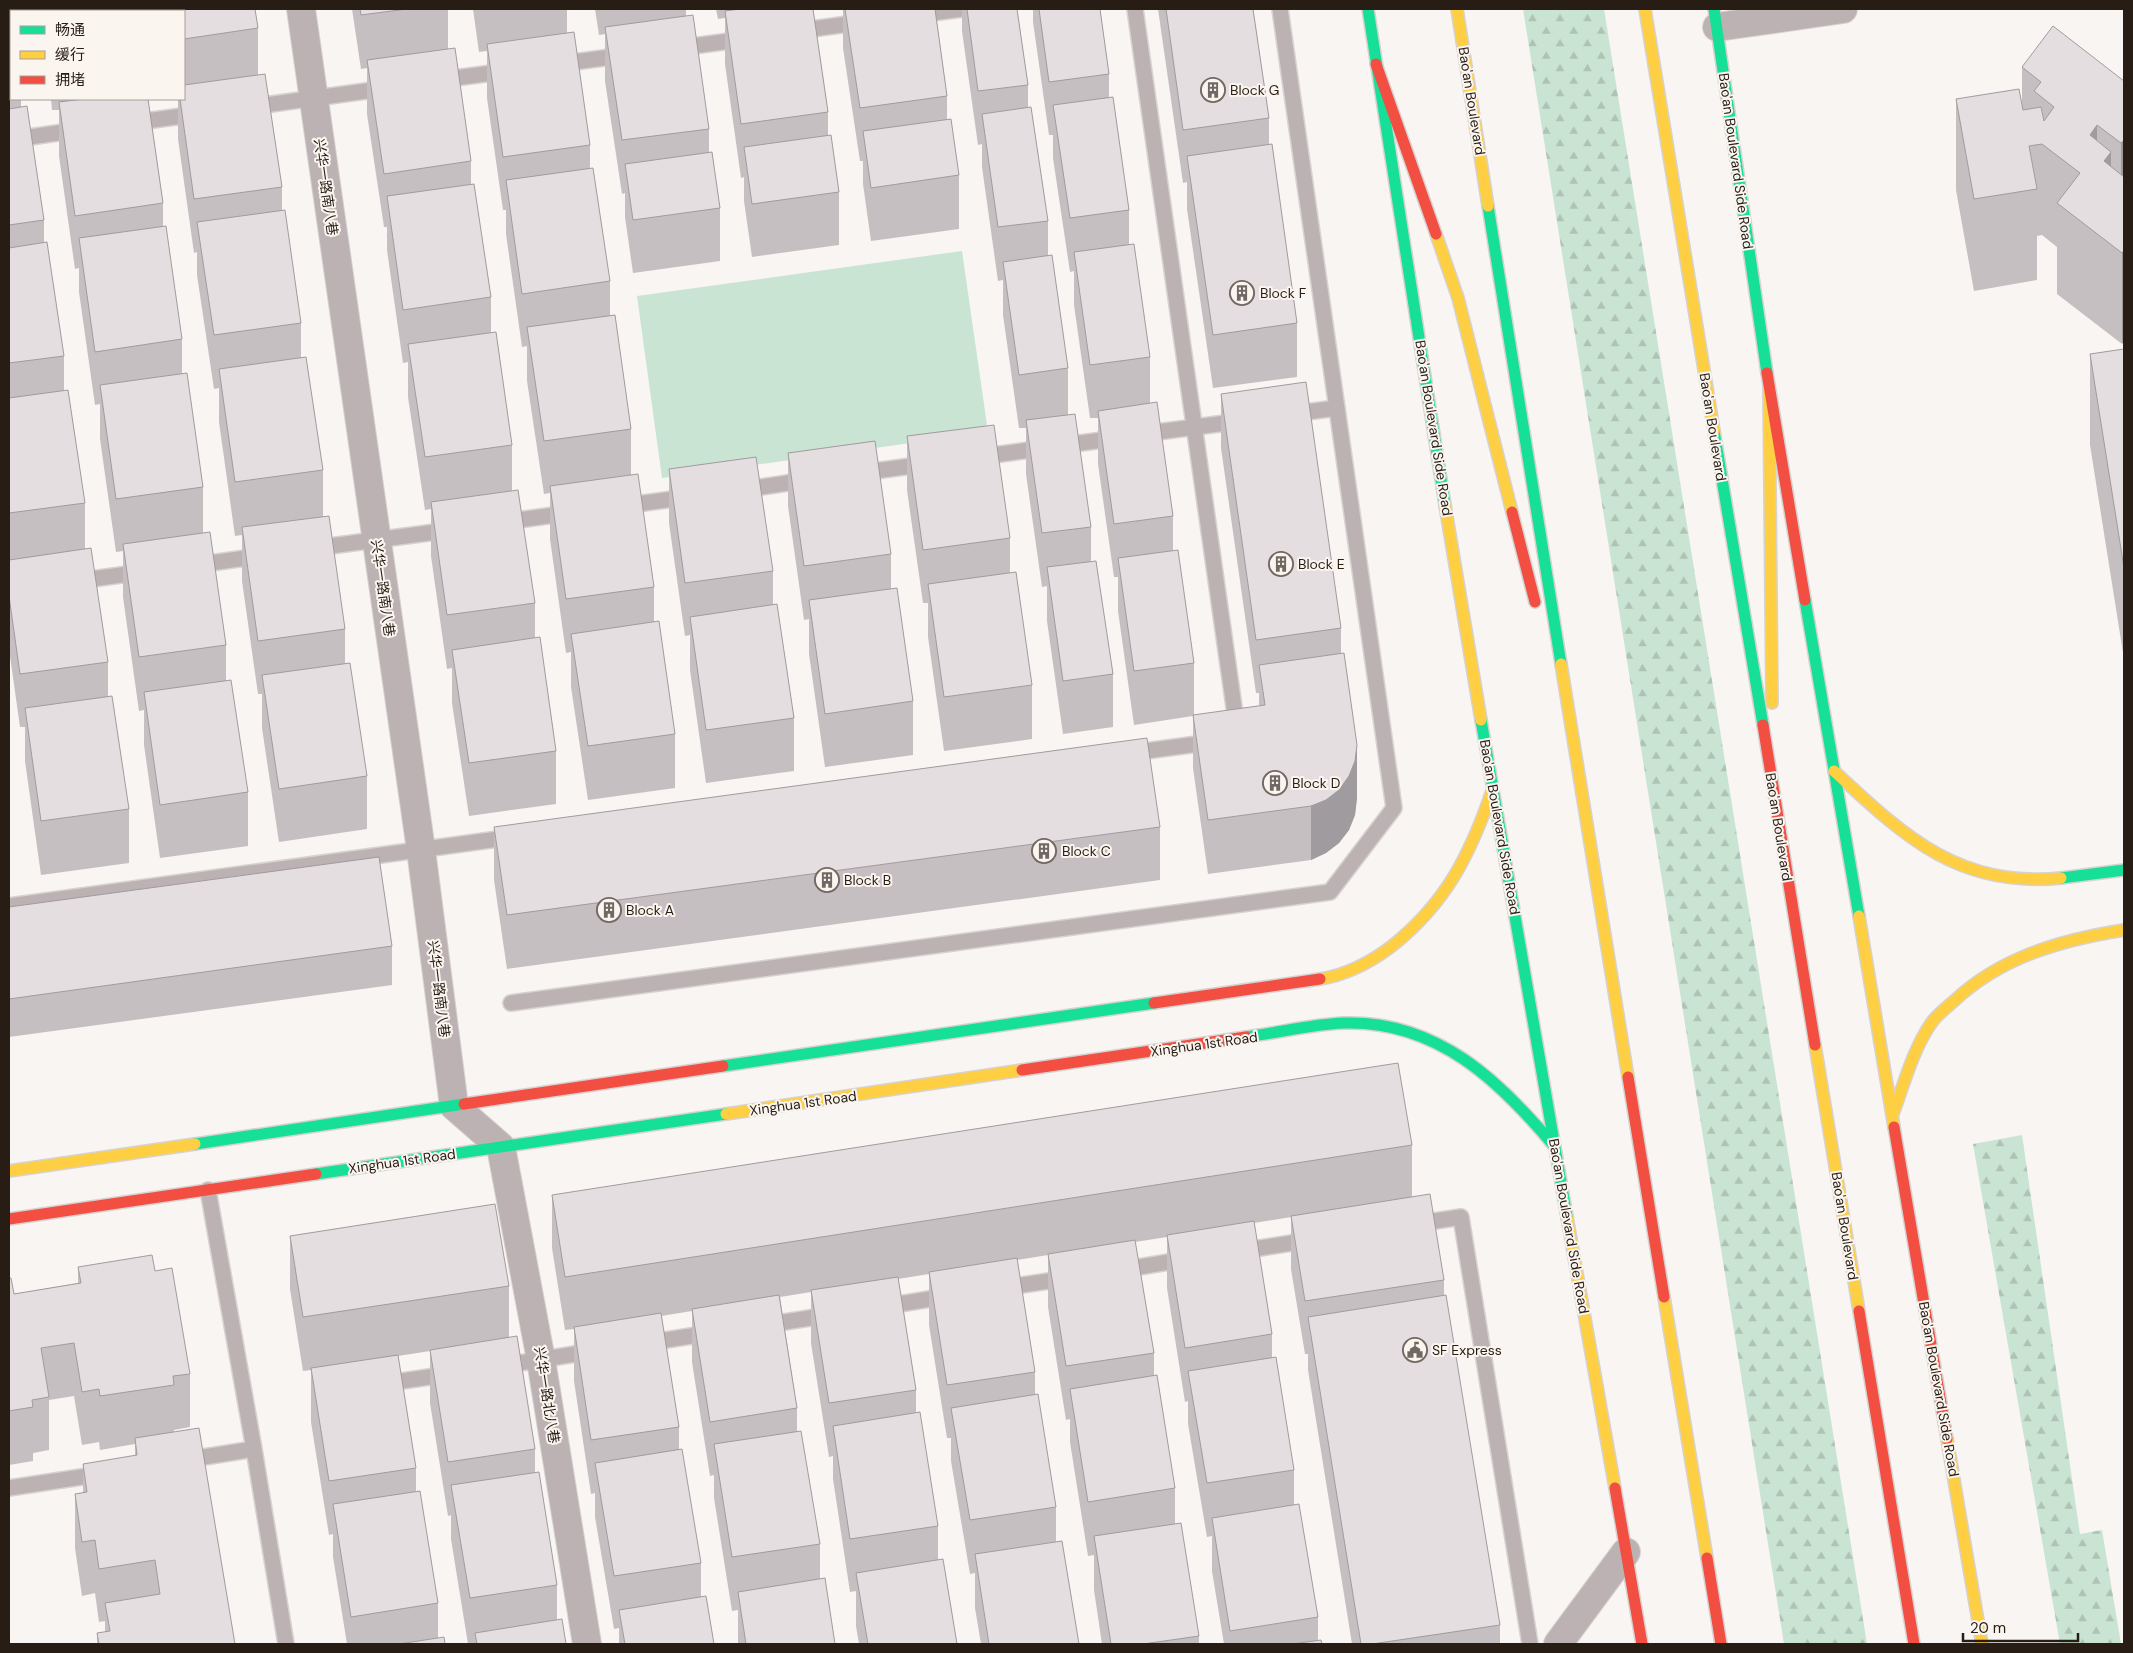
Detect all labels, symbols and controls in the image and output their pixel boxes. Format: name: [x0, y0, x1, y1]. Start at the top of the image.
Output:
legend: [10, 10, 185, 100]
text: 畅通: [55, 20, 85, 40]
text: 缓行: [55, 45, 85, 65]
street label: Bao'an Boulevard: [1455, 46, 1489, 156]
text: 拥堵: [55, 70, 85, 90]
street label: Bao'an Boulevard Side Road: [1715, 72, 1757, 250]
building icon: Block G: [1200, 77, 1226, 103]
place label: Block G: [1230, 81, 1279, 99]
street label: 兴华一路南八巷: [310, 137, 342, 237]
building icon: Block F: [1229, 280, 1255, 306]
place label: Block F: [1260, 284, 1307, 302]
street label: Bao'an Boulevard Side Road: [1411, 339, 1457, 517]
street label: Bao'an Boulevard: [1696, 372, 1730, 482]
street label: 兴华一路南八巷: [367, 538, 399, 638]
building icon: Block E: [1268, 551, 1294, 577]
place label: Block E: [1298, 555, 1345, 573]
street label: Bao'an Boulevard Side Road: [1476, 738, 1524, 916]
building icon: Block D: [1262, 770, 1288, 796]
street label: Bao'an Boulevard: [1762, 772, 1796, 882]
place label: Block D: [1292, 774, 1340, 792]
building icon: Block C: [1031, 838, 1057, 864]
place label: Block C: [1062, 842, 1111, 860]
building icon: Block B: [814, 867, 840, 893]
place label: Block B: [844, 871, 891, 889]
building icon: Block A: [596, 897, 622, 923]
place label: Block A: [626, 901, 674, 919]
street label: 兴华一路南八巷: [424, 939, 454, 1039]
street label: Xinghua 1st Road: [1149, 1028, 1259, 1060]
street label: Xinghua 1st Road: [748, 1087, 858, 1119]
street label: Bao'an Boulevard Side Road: [1545, 1137, 1593, 1315]
street label: Xinghua 1st Road: [347, 1145, 457, 1177]
street label: Bao'an Boulevard: [1828, 1171, 1862, 1281]
street label: Bao'an Boulevard Side Road: [1915, 1300, 1963, 1478]
public building icon: SF Express: [1402, 1337, 1428, 1363]
place label: SF Express: [1432, 1341, 1502, 1359]
street label: 兴华一路北八巷: [530, 1345, 564, 1445]
scale bar: [1963, 1610, 2078, 1642]
text: 20 m: [1970, 1618, 2006, 1638]

